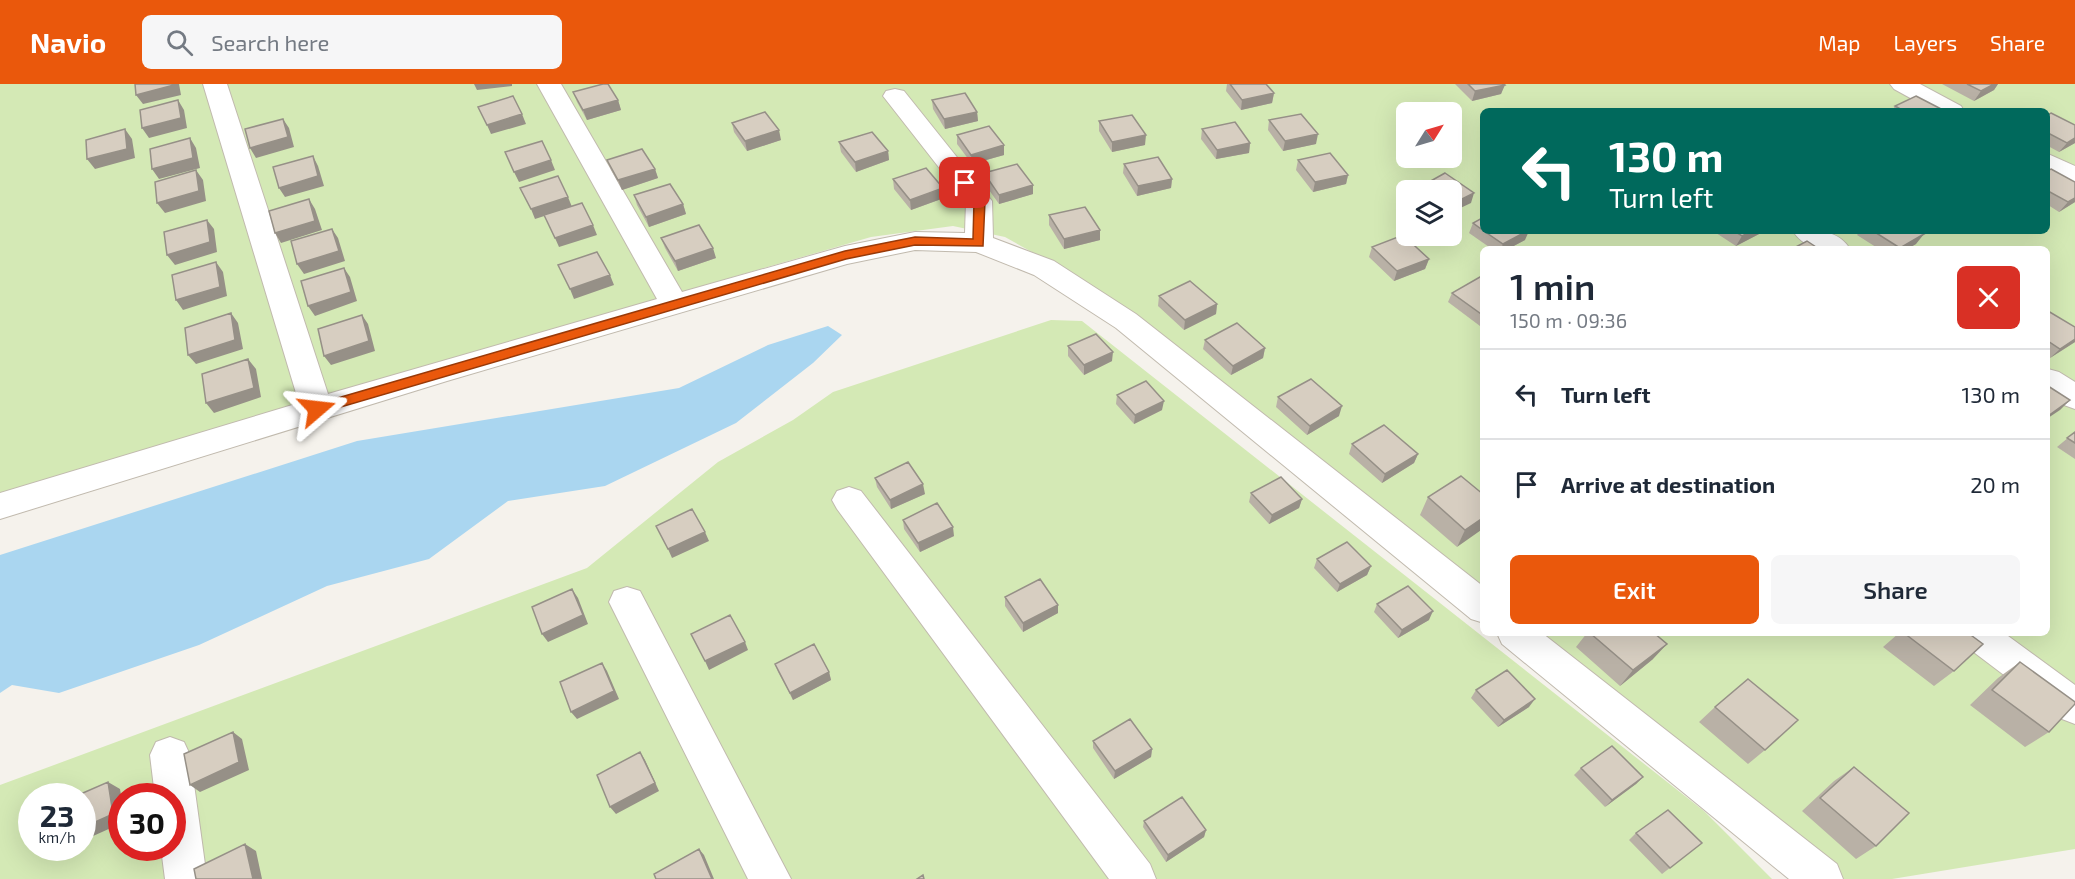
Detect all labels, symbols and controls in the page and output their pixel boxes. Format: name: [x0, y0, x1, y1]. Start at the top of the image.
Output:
search box: [142, 15, 562, 69]
text: Navio: [30, 25, 106, 59]
icon: search: [163, 26, 196, 59]
text: Search here: [211, 29, 329, 55]
text: Map: [1818, 30, 1860, 55]
text: Layers: [1893, 30, 1957, 55]
text: Share: [1990, 30, 2045, 55]
north arrow: [1396, 102, 1462, 168]
map controls: [1396, 102, 1462, 246]
text: 130 m: [1609, 130, 1724, 180]
icon: left: [1510, 132, 1588, 210]
pin: [939, 157, 990, 208]
icon: arrive: [948, 166, 981, 199]
button: layers: [1396, 180, 1462, 246]
text: Turn left: [1609, 181, 1713, 213]
text: 1 min: [1510, 264, 1595, 307]
button: close: [1957, 266, 2020, 329]
text: 150 m · 09:36: [1510, 308, 1627, 332]
position arrow: [285, 377, 349, 441]
icon: left: [1510, 378, 1543, 411]
text: Turn left: [1561, 381, 1650, 407]
text: 130 m: [1962, 381, 2020, 407]
icon: arrive: [1510, 468, 1543, 501]
text: Arrive at destination: [1561, 471, 1775, 497]
text: 20 m: [1970, 471, 2020, 497]
button: Exit: [1510, 555, 1759, 624]
button: Share: [1771, 555, 2020, 624]
speed limit sign: 30: [108, 783, 186, 861]
text: 23: [40, 797, 74, 833]
text: km/h: [38, 828, 76, 846]

